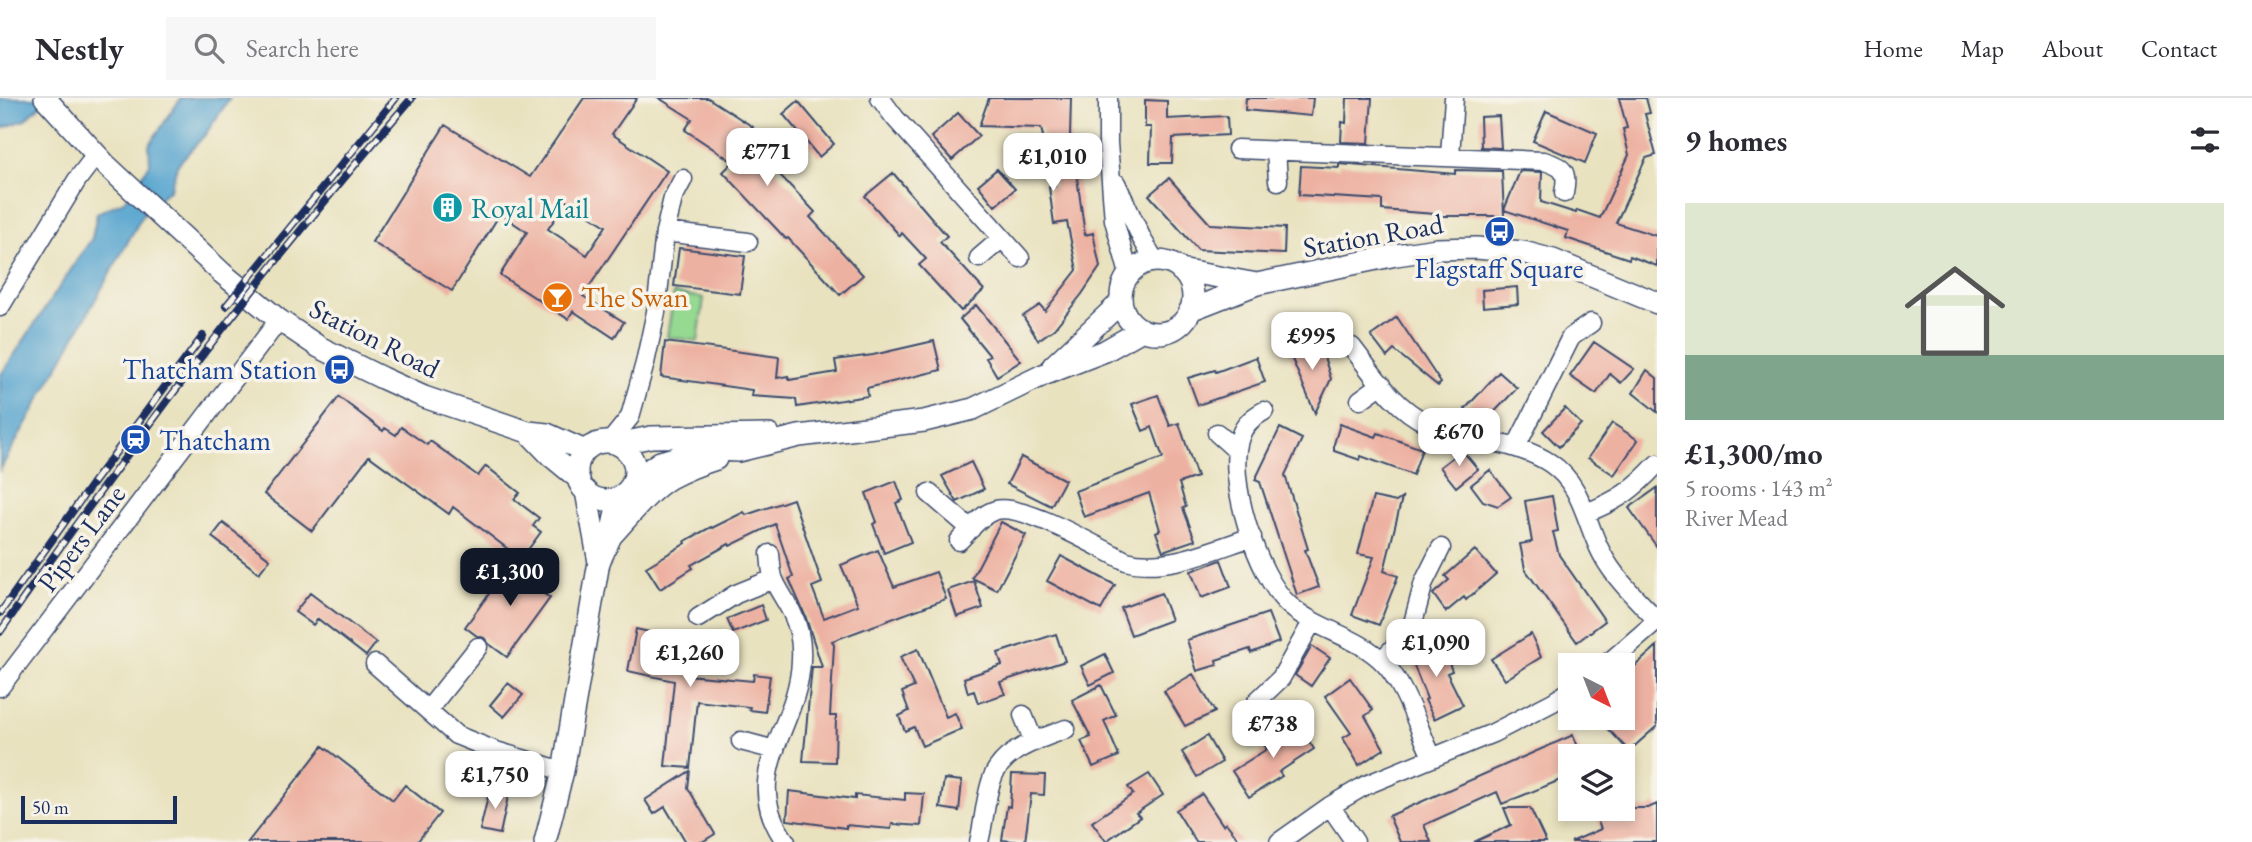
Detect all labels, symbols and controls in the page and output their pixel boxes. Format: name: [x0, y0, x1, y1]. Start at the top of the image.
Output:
search box: [166, 17, 656, 80]
text: Nestly: [35, 27, 124, 70]
icon: search: [190, 29, 228, 67]
text: Search here: [246, 31, 359, 65]
text: Home: [1863, 33, 1923, 64]
text: Map: [1961, 33, 2004, 64]
text: About: [2042, 33, 2103, 64]
text: Contact: [2141, 33, 2217, 64]
text: 9 homes: [1685, 121, 1787, 160]
icon: filters: [2186, 121, 2224, 159]
pin: £771: [726, 129, 808, 188]
pin: £1,010: [996, 134, 1110, 193]
text: £771: [742, 136, 792, 166]
text: £1,010: [1019, 141, 1087, 171]
place label: Royal Mail: [471, 190, 589, 226]
building icon: Royal Mail: [431, 191, 465, 225]
street label: Station Road: [1300, 205, 1447, 265]
bus stop icon: Flagstaff Square: [1482, 214, 1516, 248]
icon: home: [1892, 248, 2018, 374]
place label: Flagstaff Square: [1415, 250, 1584, 286]
place label: The Swan: [581, 279, 689, 315]
bar icon: The Swan: [541, 280, 575, 314]
street label: Station Road: [304, 290, 447, 387]
pin: £995: [1271, 313, 1353, 372]
text: £995: [1287, 320, 1337, 350]
place label: Thatcham Station: [122, 351, 317, 387]
bus stop icon: Thatcham Station: [323, 352, 357, 386]
pin: £670: [1418, 408, 1500, 468]
text: £670: [1434, 416, 1484, 446]
place label: Thatcham: [159, 422, 271, 458]
station icon: Thatcham: [119, 423, 153, 457]
text: £1,300/mo: [1685, 434, 1823, 473]
text: 5 rooms · 143 m²: [1685, 473, 1833, 503]
street label: Pipers Lane: [29, 477, 133, 599]
text: River Mead: [1685, 503, 1788, 533]
pin: £1,300: [453, 548, 567, 608]
text: £1,300: [476, 556, 544, 586]
pin: £1,090: [1379, 620, 1493, 679]
text: £1,090: [1402, 627, 1470, 657]
pin: £1,260: [633, 630, 747, 689]
text: £1,260: [656, 637, 724, 667]
north arrow: [1558, 653, 1634, 730]
map controls: [1558, 653, 1635, 821]
pin: £738: [1232, 700, 1314, 760]
text: £738: [1248, 708, 1298, 738]
button: layers: [1558, 744, 1635, 821]
pin: £1,750: [438, 752, 552, 811]
text: £1,750: [461, 759, 529, 789]
scale bar: [21, 793, 177, 825]
text: 50 m: [32, 795, 69, 820]

